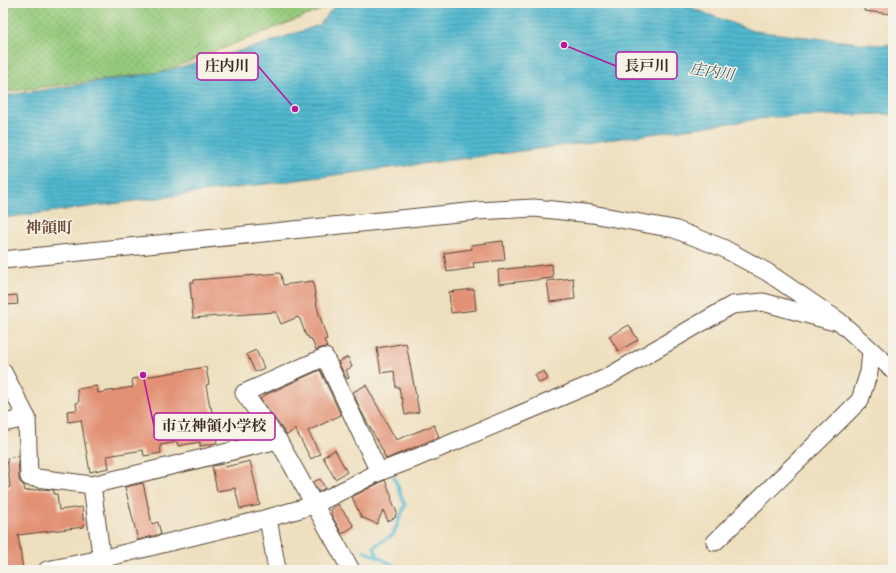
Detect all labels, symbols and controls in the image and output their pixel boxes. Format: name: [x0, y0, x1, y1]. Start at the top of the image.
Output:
callout: 長戸川: [616, 52, 677, 79]
callout: 庄内川: [197, 53, 258, 80]
text: 庄内川: [204, 56, 250, 75]
text: 長戸川: [624, 56, 670, 75]
water label: 庄内川: [688, 58, 738, 84]
district label: 神領町: [25, 217, 73, 238]
callout: 市立神領小学校: [154, 413, 275, 440]
text: 市立神領小学校: [161, 416, 267, 435]

